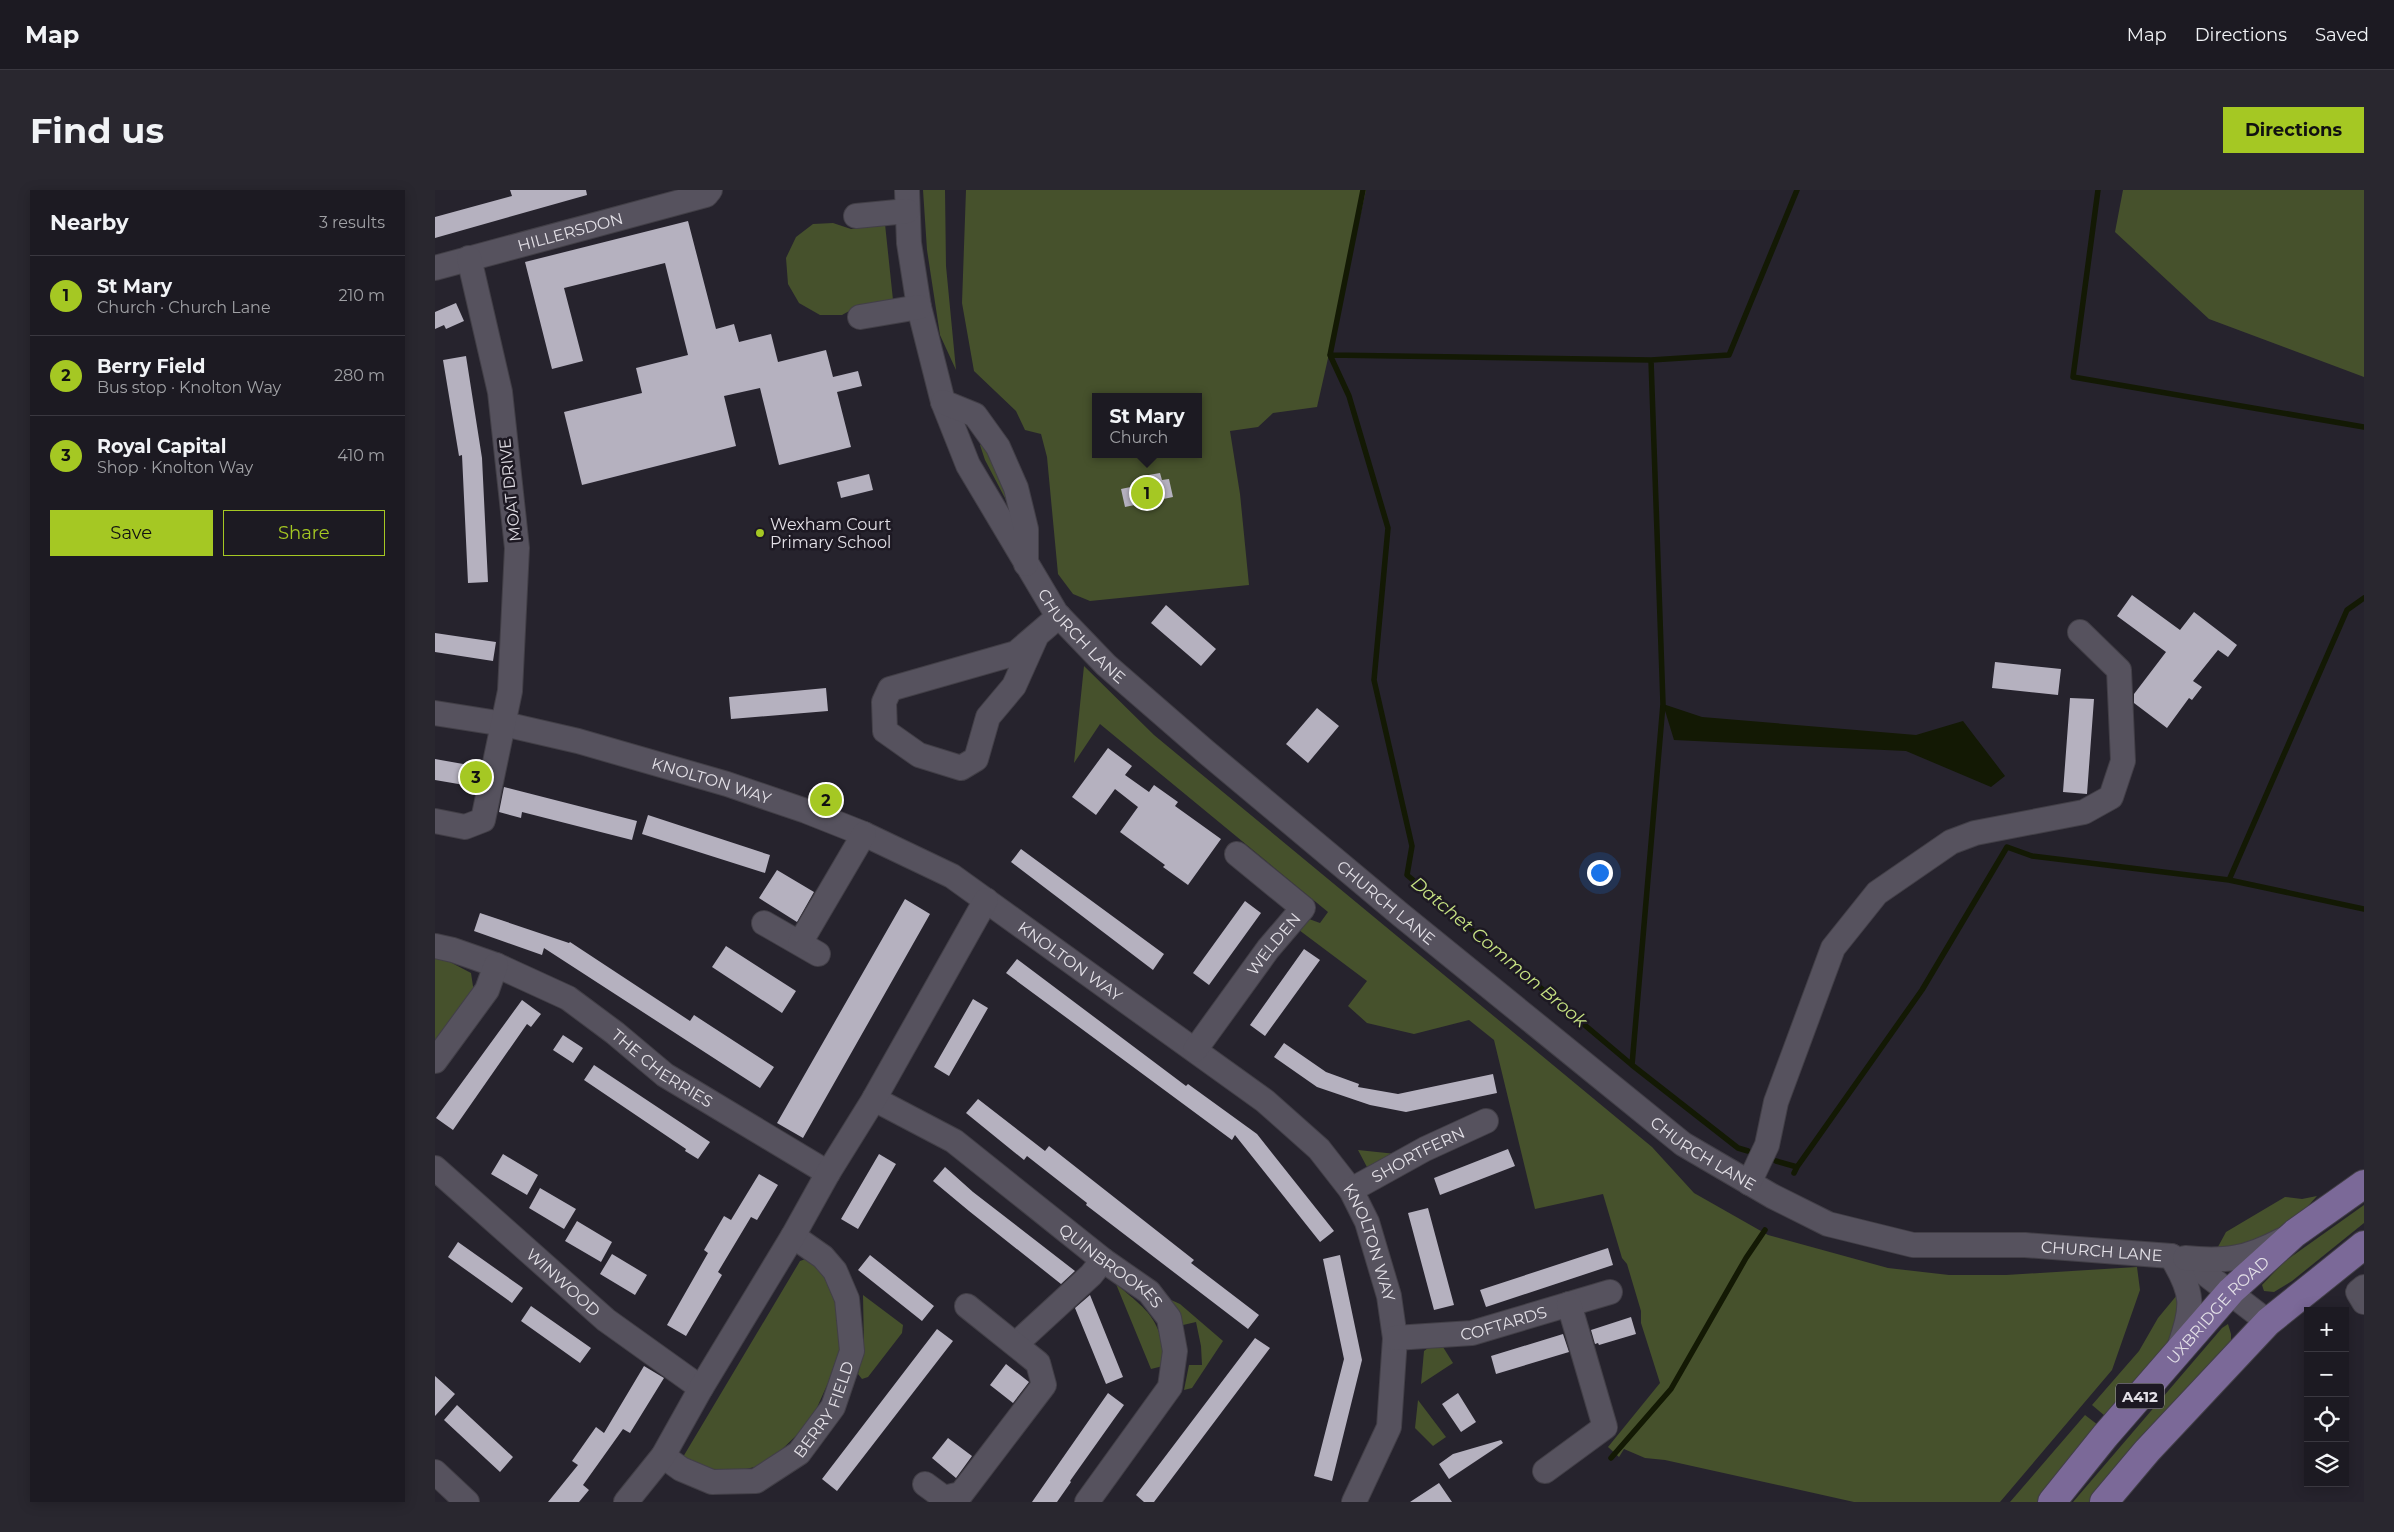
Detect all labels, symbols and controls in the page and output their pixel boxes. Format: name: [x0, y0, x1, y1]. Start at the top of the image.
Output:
text: Map: [25, 20, 79, 49]
text: Map: [2127, 24, 2167, 46]
text: Directions: [2195, 24, 2287, 46]
text: Saved: [2315, 24, 2369, 46]
button: Directions: [2223, 107, 2364, 153]
text: Find us: [30, 109, 164, 152]
street label: HILLERSDON: [515, 208, 625, 255]
text: Nearby: [50, 210, 129, 235]
text: 3 results: [319, 213, 385, 232]
text: St Mary: [97, 275, 172, 298]
text: 1: [63, 286, 69, 305]
text: 210 m: [338, 286, 385, 305]
text: Church · Church Lane: [97, 298, 271, 317]
text: Berry Field: [97, 355, 205, 378]
text: 2: [61, 366, 71, 385]
text: 280 m: [334, 366, 385, 385]
text: Bus stop · Knolton Way: [97, 378, 281, 397]
popup: [1092, 393, 1202, 458]
text: St Mary: [1109, 405, 1185, 428]
text: Church: [1109, 428, 1168, 447]
text: Royal Capital: [97, 435, 227, 458]
street label: MOAT DRIVE: [495, 437, 525, 543]
text: 3: [61, 446, 71, 465]
text: 410 m: [337, 446, 385, 465]
text: Shop · Knolton Way: [97, 458, 253, 477]
pin: 1: [1131, 474, 1163, 512]
button: Save: [50, 510, 213, 556]
button: Share: [223, 510, 385, 556]
place label: Wexham Court Primary School: [770, 515, 892, 552]
marker: Wexham Court Primary School: [754, 527, 766, 539]
street label: CHURCH LANE: [1034, 585, 1130, 687]
street label: KNOLTON WAY: [650, 753, 774, 808]
pin: 3: [460, 758, 492, 796]
pin: 2: [810, 781, 842, 819]
street label: CHURCH LANE: [1333, 856, 1439, 948]
your location: [1587, 860, 1613, 886]
water label: Datchet Common Brook: [1406, 872, 1593, 1033]
street label: WELDEN: [1243, 909, 1304, 979]
street label: KNOLTON WAY: [1015, 917, 1127, 1005]
street label: THE CHERRIES: [608, 1025, 717, 1111]
street label: CHURCH LANE: [1647, 1112, 1760, 1194]
street label: SHORTFERN: [1368, 1123, 1468, 1186]
street label: KNOLTON WAY: [1340, 1179, 1400, 1304]
street label: QUINBROOKES: [1055, 1219, 1167, 1312]
street label: CHURCH LANE: [2040, 1237, 2163, 1265]
street label: WINWOOD: [523, 1244, 605, 1320]
street label: UXBRIDGE ROAD: [2163, 1252, 2273, 1368]
street label: COFTARDS: [1460, 1302, 1549, 1343]
map controls: [2304, 1307, 2349, 1487]
button: +: [2304, 1307, 2349, 1352]
button: −: [2304, 1352, 2349, 1397]
street label: BERRY FIELD: [789, 1359, 857, 1461]
road number: A412: [2116, 1384, 2164, 1408]
button: locate: [2304, 1397, 2349, 1442]
button: layers: [2304, 1442, 2349, 1487]

